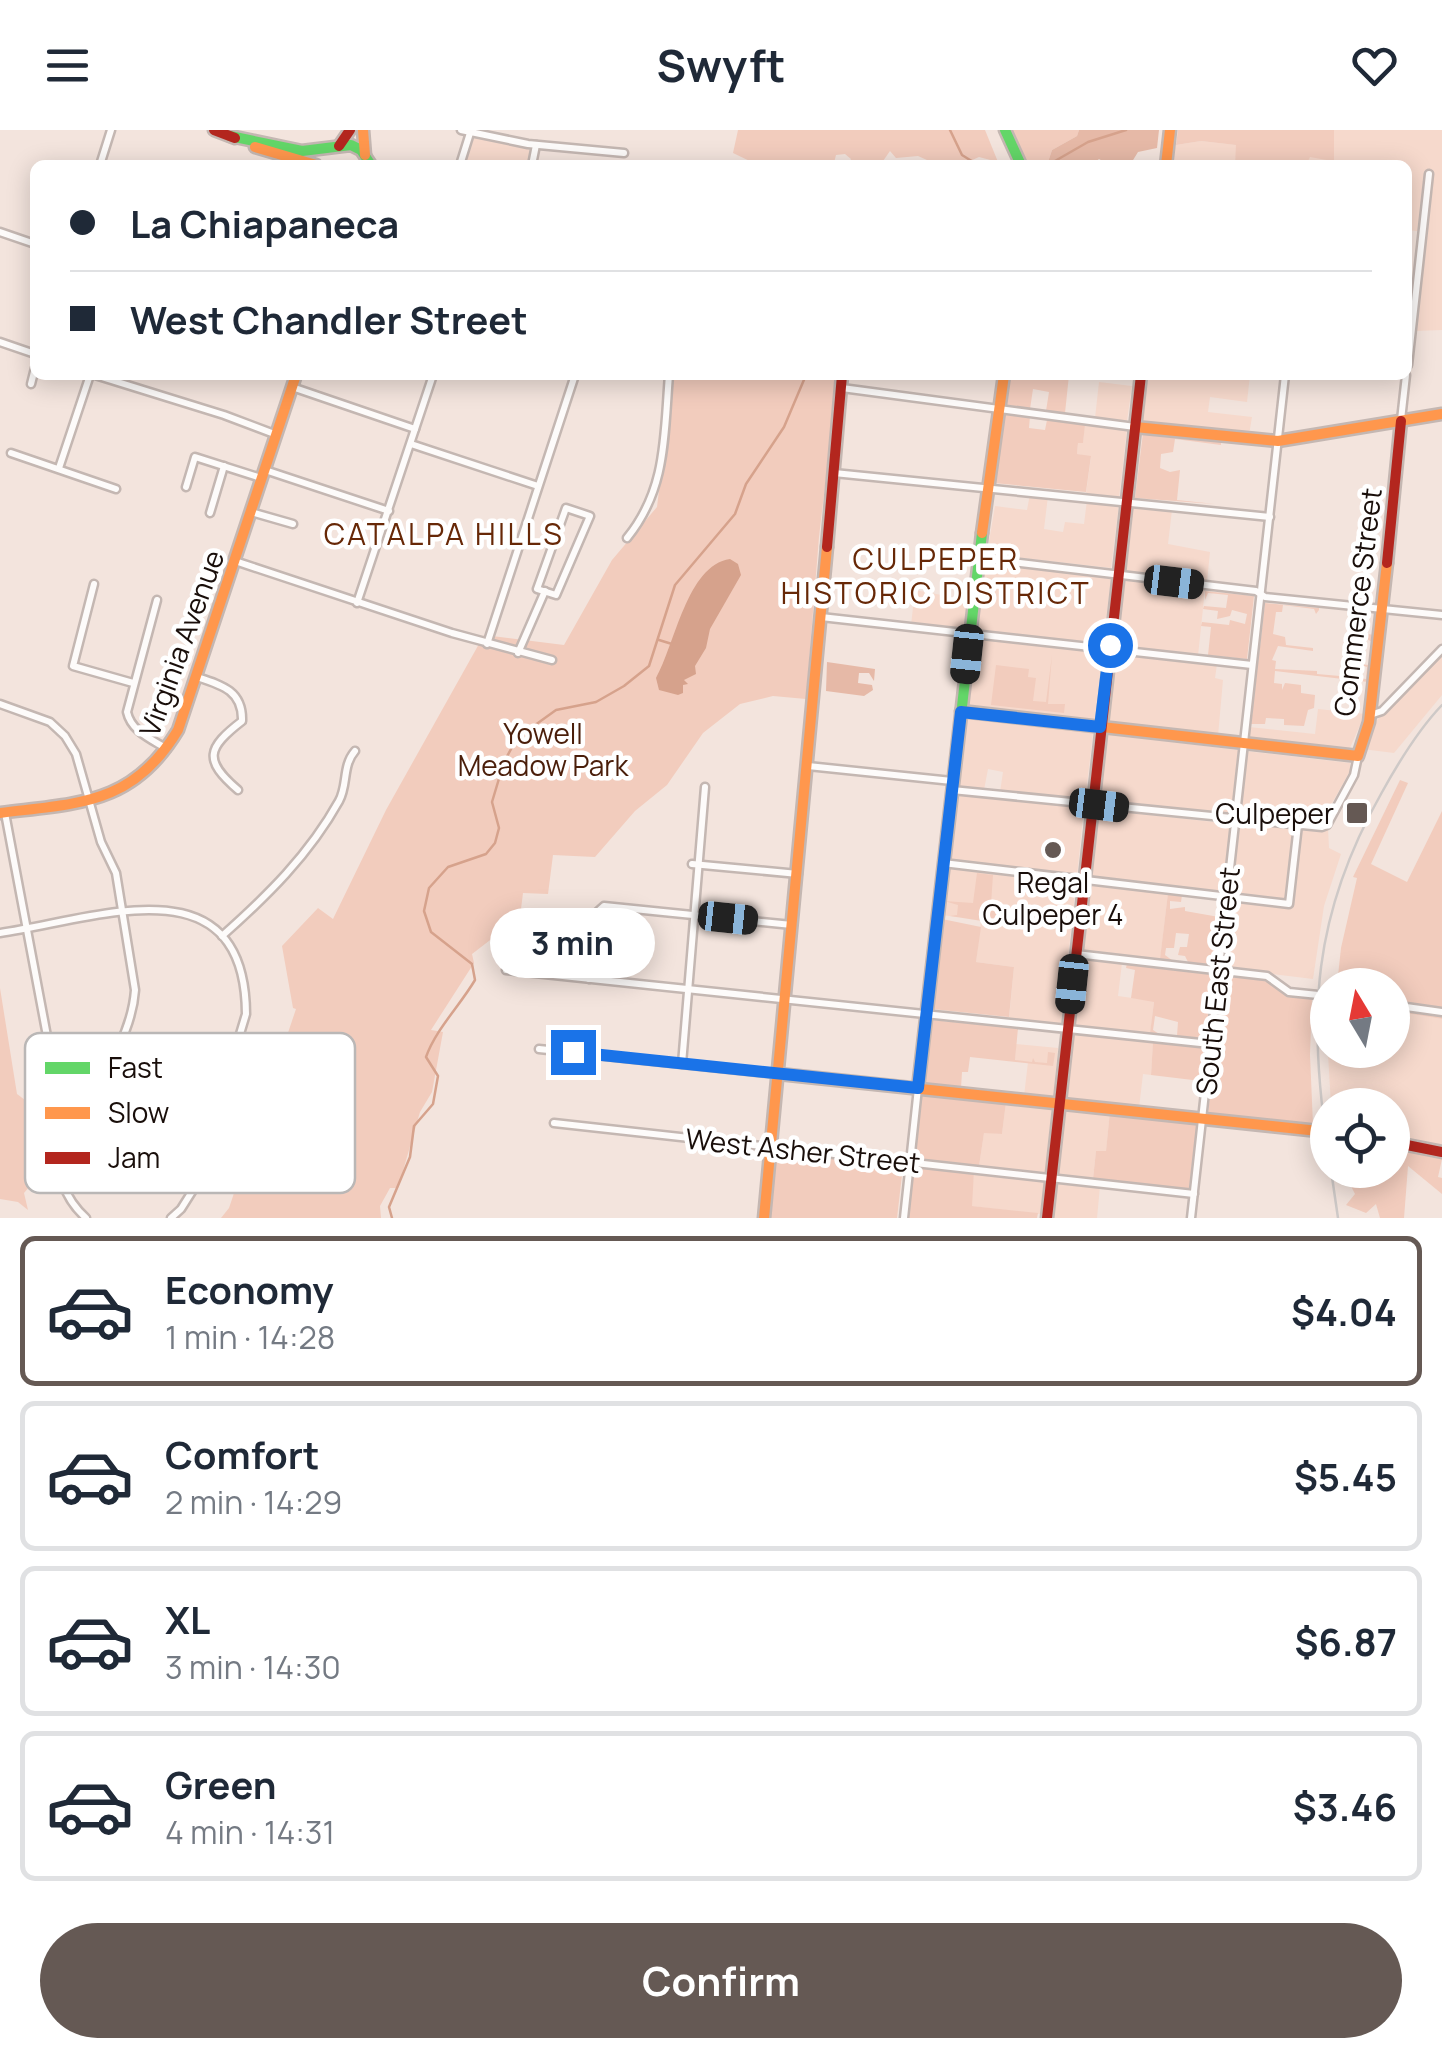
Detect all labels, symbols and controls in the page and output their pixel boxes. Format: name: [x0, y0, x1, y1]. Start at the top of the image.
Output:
text: Swyft: [657, 34, 785, 96]
icon: menu: [40, 38, 95, 93]
icon: heart: [1347, 38, 1402, 93]
text: La Chiapaneca: [130, 197, 399, 249]
text: West Chandler Street: [130, 293, 528, 345]
street label: Commerce Street: [1324, 486, 1390, 718]
district label: CATALPA HILLS: [324, 513, 564, 554]
district label: CULPEPER HISTORIC DISTRICT: [781, 538, 1091, 613]
street label: Virginia Avenue: [130, 545, 232, 741]
car: [1142, 563, 1206, 601]
car: [949, 623, 985, 685]
route start: [1088, 623, 1133, 668]
park label: Yowell Meadow Park: [458, 714, 629, 784]
car: [1067, 786, 1131, 824]
place label: Culpeper: [1215, 794, 1334, 832]
marker: Culpeper: [1344, 800, 1370, 826]
marker: Regal Culpeper 4: [1042, 839, 1064, 861]
place label: Regal Culpeper 4: [983, 863, 1123, 933]
street label: South East Street: [1186, 865, 1248, 1097]
car: [697, 900, 759, 936]
callout: 3 min: [490, 907, 656, 977]
text: 3 min: [531, 921, 614, 965]
car: [1054, 953, 1090, 1015]
north arrow: [1310, 968, 1410, 1068]
map controls: [1310, 968, 1410, 1188]
route end: [551, 1030, 596, 1075]
legend: [25, 1033, 355, 1193]
text: Fast: [108, 1048, 163, 1086]
button: locate: [1310, 1088, 1410, 1188]
text: Slow: [108, 1093, 169, 1131]
street label: West Asher Street: [684, 1119, 922, 1181]
text: Jam: [108, 1138, 160, 1176]
text: Economy: [165, 1263, 334, 1315]
icon: car: [45, 1266, 135, 1356]
text: $4.04: [1291, 1285, 1397, 1337]
text: 1 min · 14:28: [165, 1315, 335, 1359]
text: Comfort: [165, 1428, 319, 1480]
icon: car: [45, 1431, 135, 1521]
text: $5.45: [1294, 1450, 1397, 1502]
text: 2 min · 14:29: [165, 1480, 342, 1524]
text: XL: [165, 1593, 210, 1645]
icon: car: [45, 1596, 135, 1686]
text: $6.87: [1294, 1615, 1397, 1667]
text: 3 min · 14:30: [165, 1645, 341, 1689]
text: Green: [165, 1758, 277, 1810]
icon: car: [45, 1761, 135, 1851]
text: $3.46: [1293, 1780, 1397, 1832]
text: 4 min · 14:31: [165, 1810, 335, 1854]
button: Confirm: [40, 1923, 1402, 2038]

